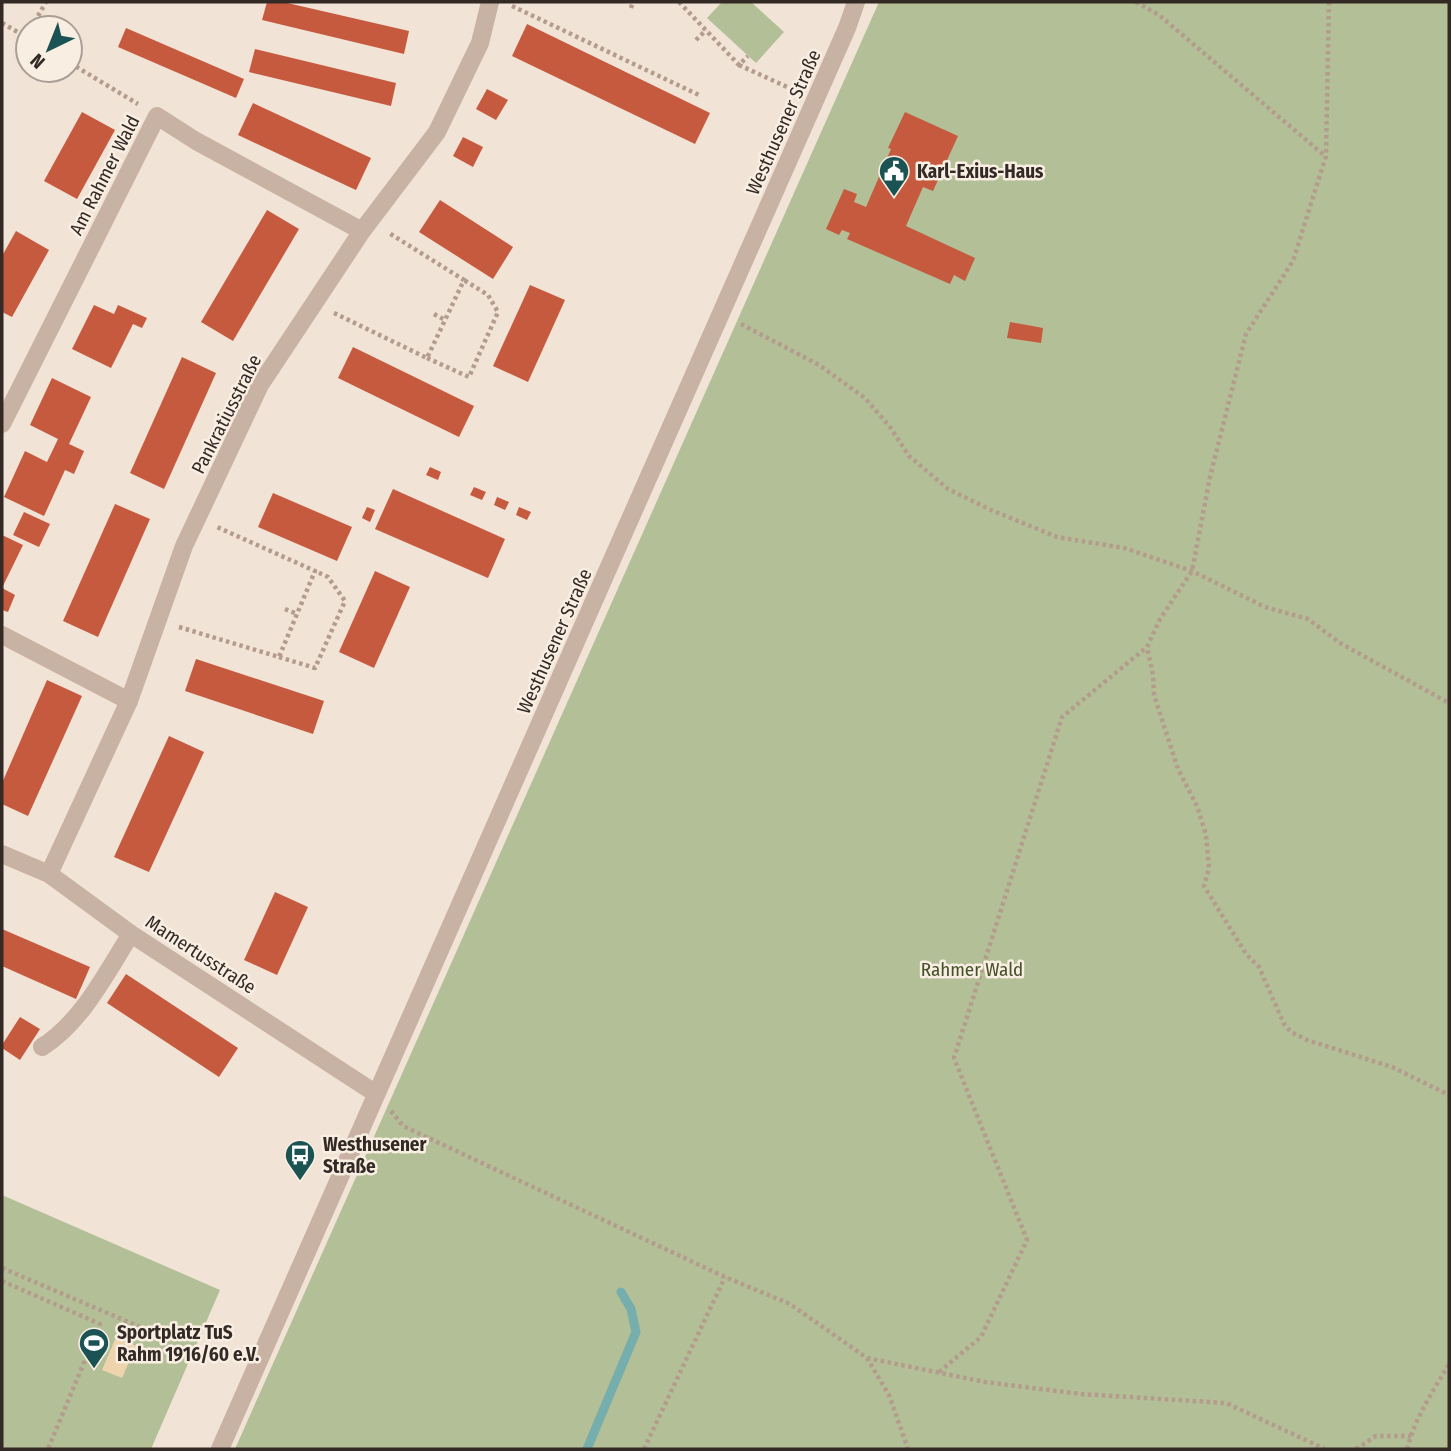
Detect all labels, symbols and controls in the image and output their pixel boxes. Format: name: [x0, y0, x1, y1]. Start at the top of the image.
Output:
north arrow: [14, 14, 84, 84]
street label: Westhusener Straße: [741, 46, 826, 198]
text: N: [26, 49, 50, 73]
street label: Am Rahmer Wald: [64, 111, 145, 239]
public building icon: Karl-Exius-Haus: [877, 154, 911, 198]
place label: Karl-Exius-Haus: [917, 160, 1044, 183]
street label: Pankratiusstraße: [187, 351, 266, 478]
street label: Westhusener Straße: [512, 565, 597, 717]
street label: Mamertusstraße: [141, 910, 260, 999]
park label: Rahmer Wald: [921, 958, 1023, 981]
place label: Westhusener Straße: [323, 1133, 427, 1178]
bus stop icon: Westhusener Straße: [283, 1138, 317, 1182]
place label: Sportplatz TuS Rahm 1916/60 e.V.: [117, 1321, 259, 1366]
sports icon: Sportplatz TuS Rahm 1916/60 e.V.: [77, 1326, 111, 1370]

